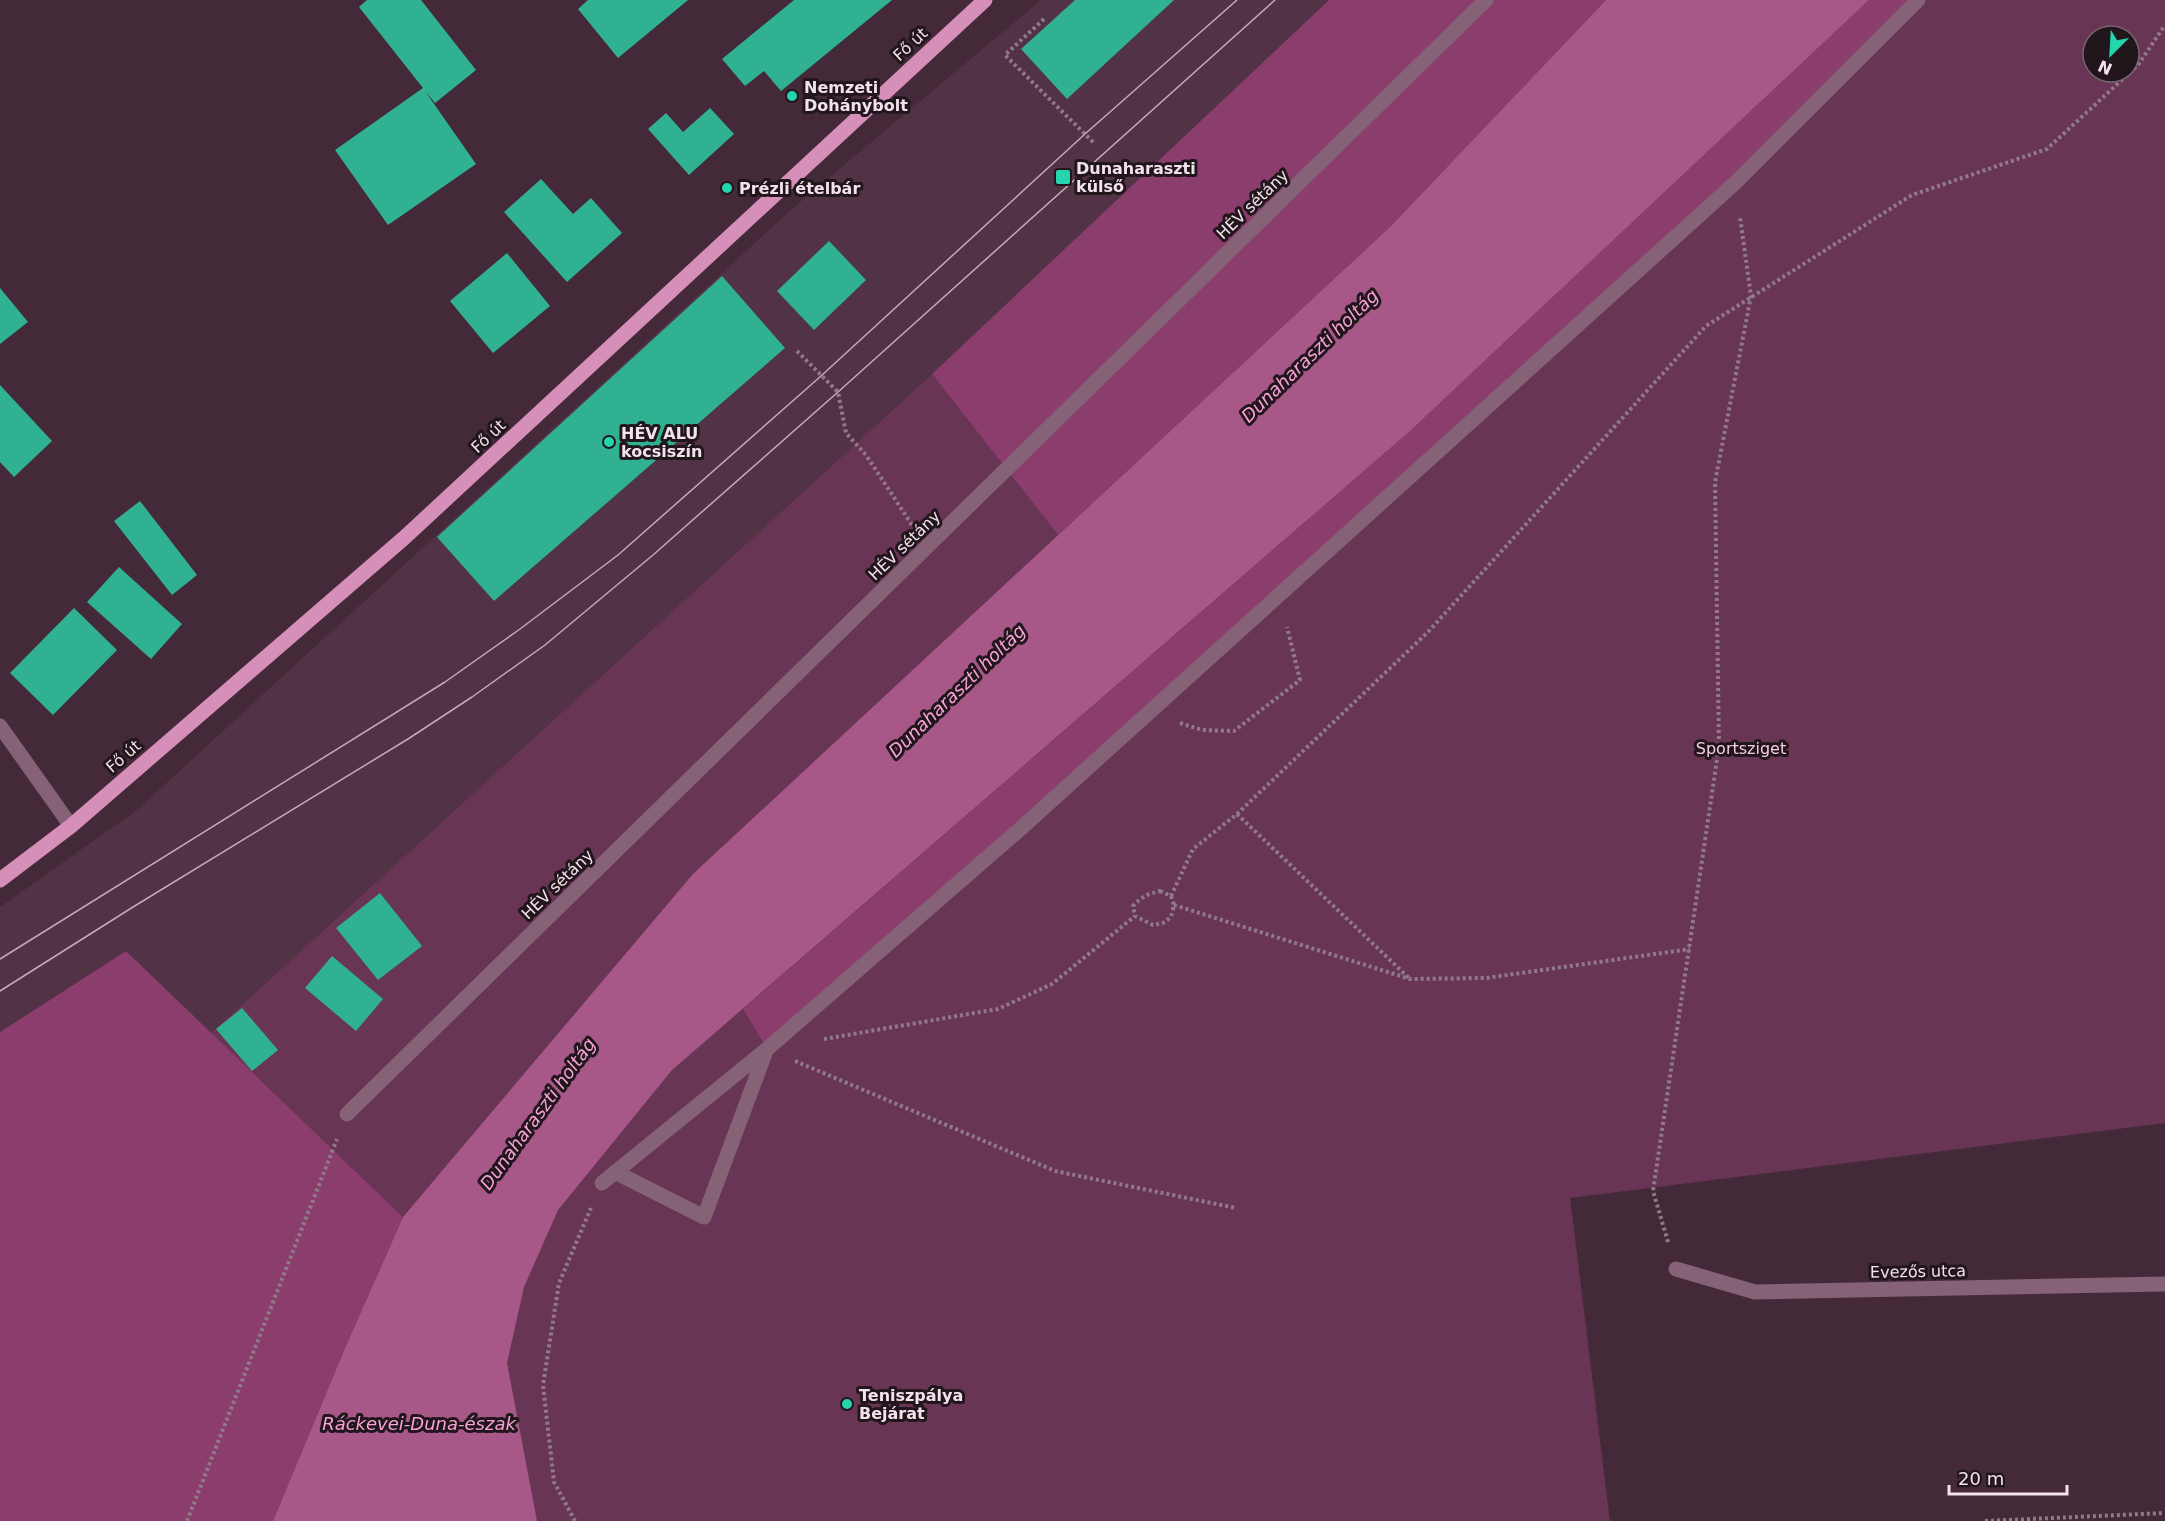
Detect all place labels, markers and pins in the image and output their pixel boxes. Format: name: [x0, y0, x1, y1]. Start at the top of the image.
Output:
place label: Nemzeti Dohánybolt: [804, 78, 908, 115]
marker: Nemzeti Dohánybolt: [785, 89, 799, 103]
place label: Dunaharaszti külső: [1076, 159, 1196, 196]
marker: Dunaharaszti külső: [1054, 168, 1072, 186]
place label: Prézli ételbár: [739, 179, 860, 198]
marker: Prézli ételbár: [720, 181, 734, 195]
place label: HÉV ALU kocsiszín: [621, 424, 702, 461]
marker: HÉV ALU kocsiszín: [602, 435, 616, 449]
place label: Teniszpálya Bejárat: [859, 1386, 963, 1423]
marker: Teniszpálya Bejárat: [840, 1397, 854, 1411]

